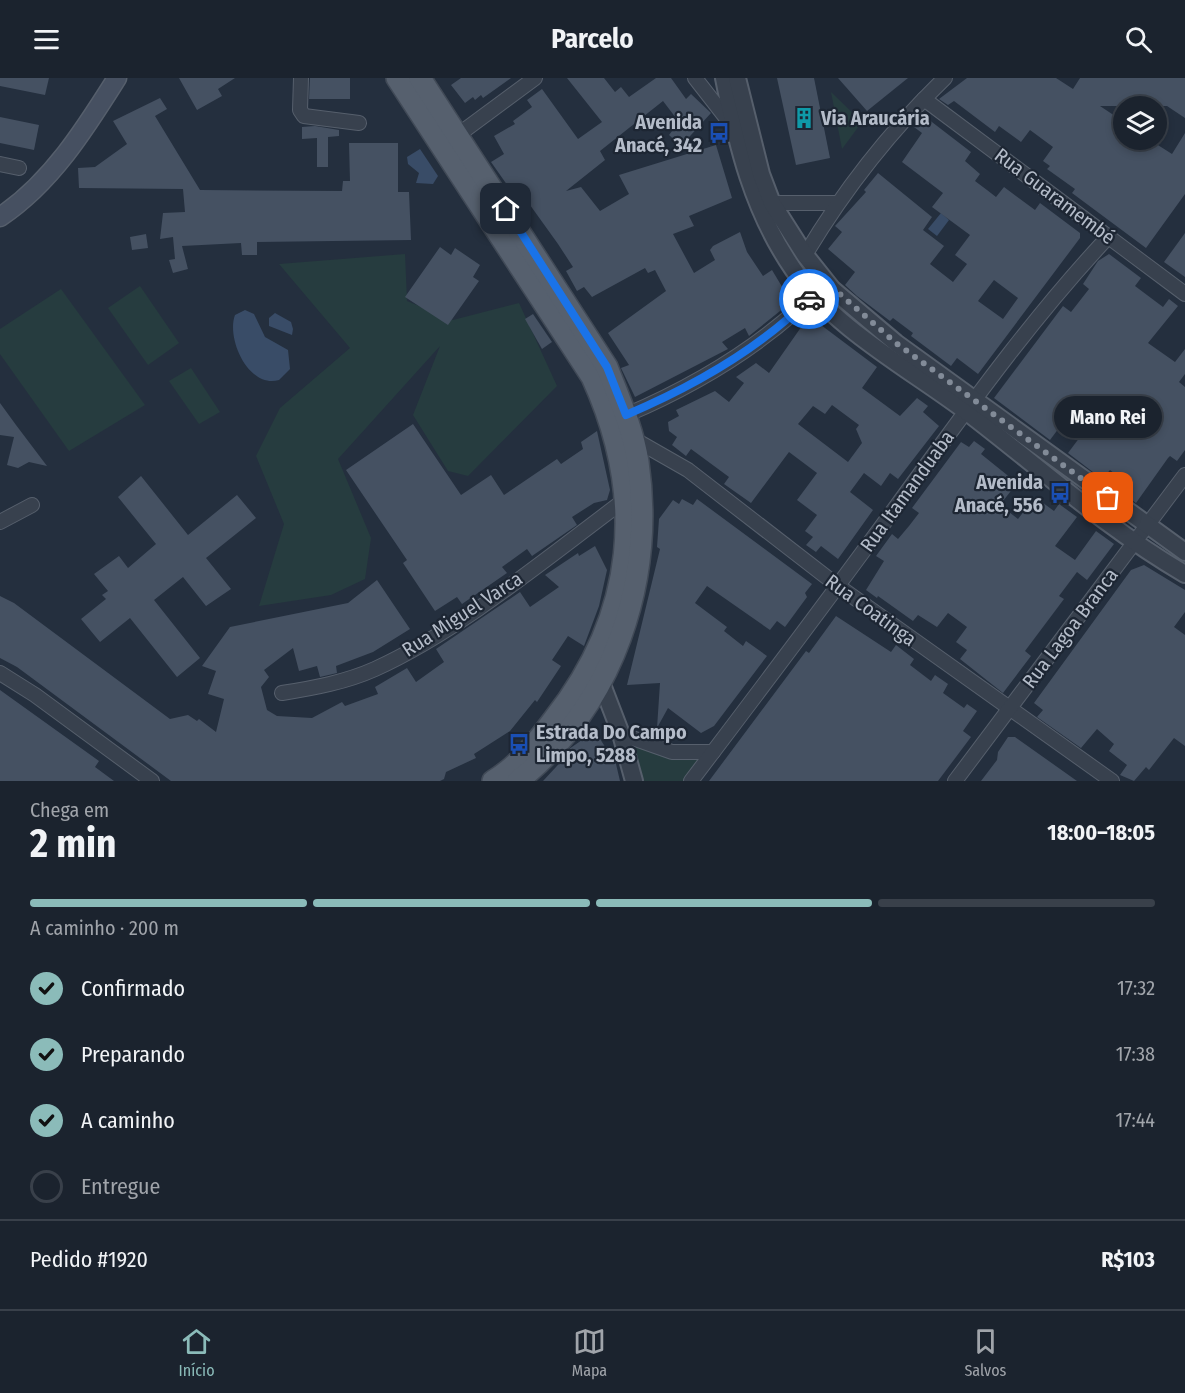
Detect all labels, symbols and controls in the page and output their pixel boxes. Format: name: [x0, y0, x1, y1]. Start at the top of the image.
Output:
icon: menu: [30, 23, 63, 56]
text: Parcelo: [551, 23, 634, 55]
icon: search: [1122, 23, 1155, 56]
map controls: [1113, 96, 1167, 150]
button: layers: [1113, 96, 1167, 150]
building icon: Via Araucária: [792, 106, 816, 130]
place label: Via Araucária: [820, 106, 930, 130]
place label: Avenida Anacé, 342: [614, 110, 702, 157]
bus stop icon: Avenida Anacé, 342: [707, 121, 731, 145]
street label: Rua Guaramembé: [990, 143, 1120, 249]
pin: [480, 183, 531, 234]
icon: home: [489, 192, 522, 225]
courier: [779, 269, 839, 329]
icon: car: [793, 283, 826, 316]
callout: Mano Rei: [1054, 396, 1162, 438]
text: Mano Rei: [1070, 405, 1146, 429]
street label: Rua Itamanduaba: [855, 426, 959, 556]
place label: Avenida Anacé, 556: [954, 470, 1043, 517]
pin: [1082, 472, 1133, 523]
bus stop icon: Avenida Anacé, 556: [1048, 481, 1072, 505]
icon: bag: [1091, 481, 1124, 514]
street label: Rua Lagoa Branca: [1017, 563, 1123, 693]
street label: Rua Miguel Varca: [397, 566, 527, 662]
street label: Rua Coatinga: [821, 569, 921, 651]
place label: Estrada Do Campo Limpo, 5288: [536, 720, 687, 767]
bus stop icon: Estrada Do Campo Limpo, 5288: [507, 732, 531, 756]
text: Chega em: [30, 798, 109, 822]
text: 18:00–18:05: [1047, 819, 1155, 846]
text: 2 min: [30, 821, 116, 867]
text: A caminho · 200 m: [30, 916, 179, 940]
icon: check: [30, 972, 63, 1005]
text: Confirmado: [81, 975, 185, 1002]
text: 17:32: [1117, 976, 1155, 1000]
icon: check: [30, 1038, 63, 1071]
text: Preparando: [81, 1041, 185, 1068]
text: 17:38: [1116, 1042, 1155, 1066]
icon: check: [30, 1104, 63, 1137]
text: A caminho: [81, 1107, 175, 1134]
text: 17:44: [1116, 1108, 1155, 1132]
text: Entregue: [81, 1173, 160, 1200]
text: Pedido #1920: [30, 1246, 148, 1273]
text: R$103: [1101, 1246, 1155, 1273]
tab: Início: [179, 1325, 215, 1380]
tab: Mapa: [572, 1325, 607, 1380]
tab: Salvos: [964, 1325, 1006, 1380]

